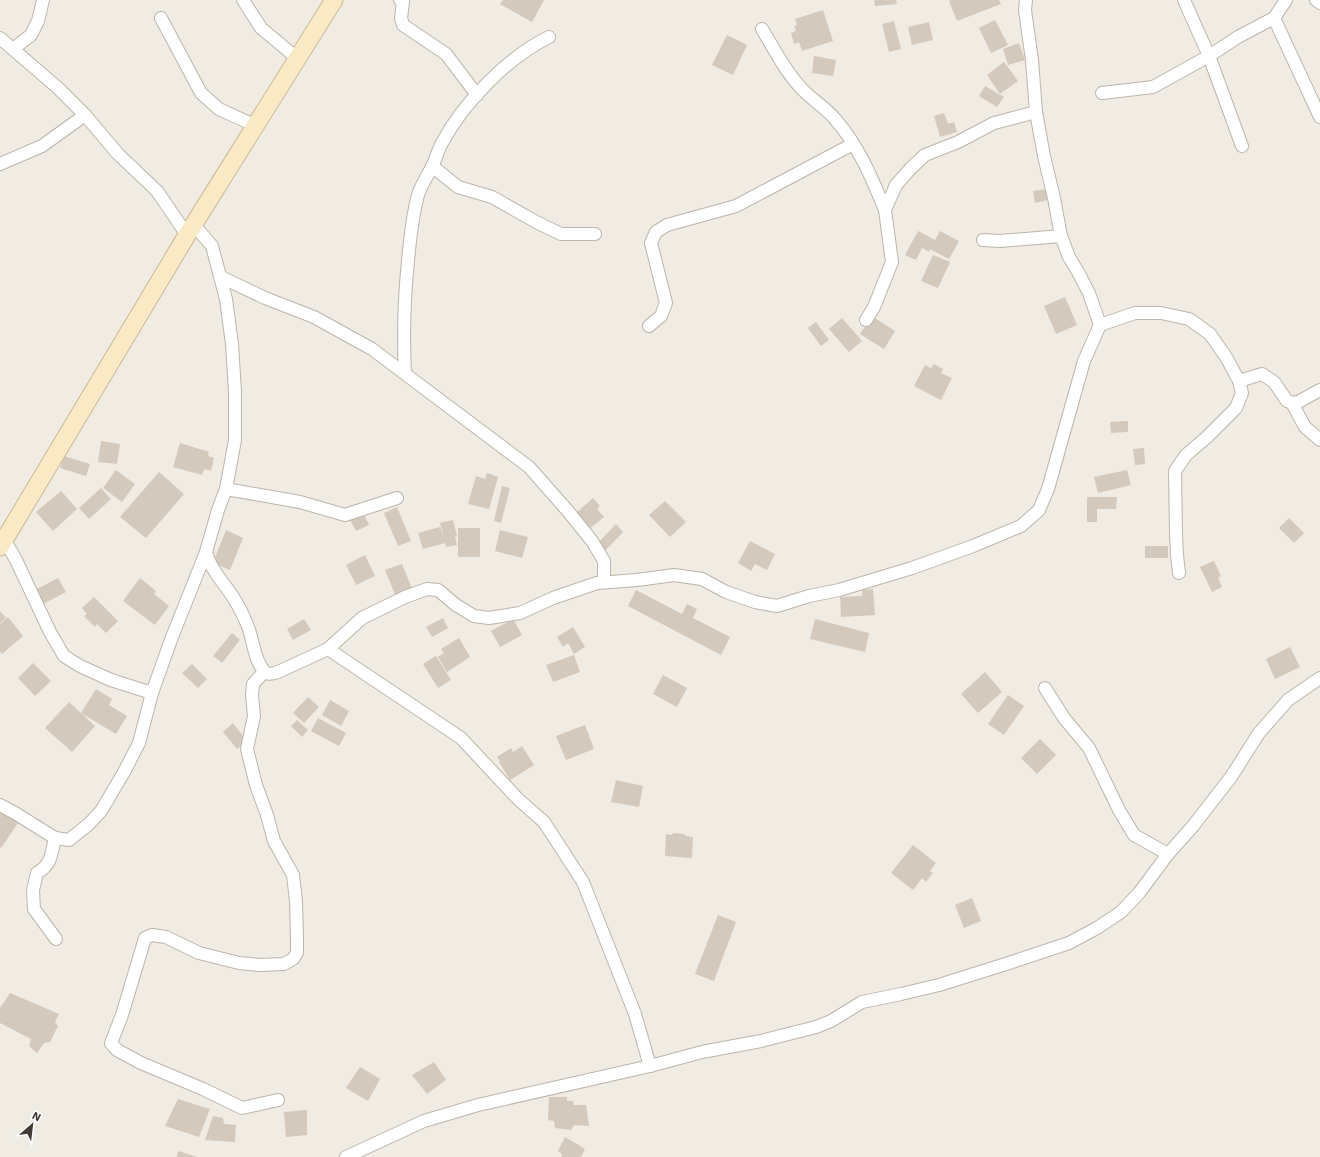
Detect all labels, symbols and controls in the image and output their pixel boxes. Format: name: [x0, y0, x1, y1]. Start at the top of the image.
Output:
north arrow: [12, 1105, 52, 1145]
text: N: [30, 1109, 43, 1124]

